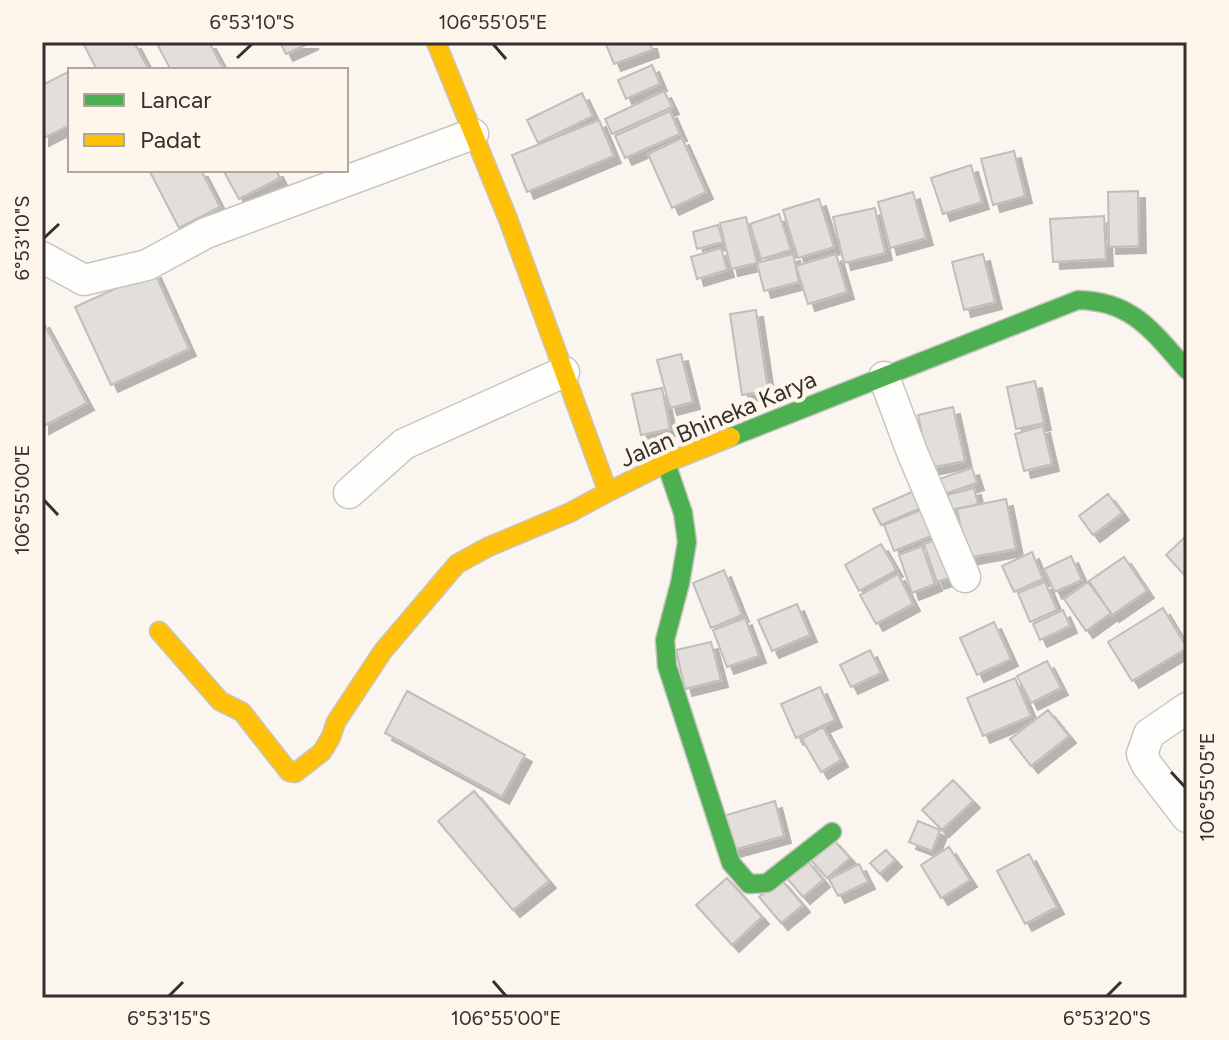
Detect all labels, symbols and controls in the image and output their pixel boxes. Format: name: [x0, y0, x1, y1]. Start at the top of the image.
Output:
text: 6°53'10"S: [210, 10, 294, 34]
text: 106°55'05"E: [438, 10, 548, 34]
legend: [68, 68, 348, 172]
text: Lancar: [140, 85, 211, 114]
text: Padat: [140, 125, 201, 154]
text: 6°53'10"S: [10, 196, 34, 280]
street label: Jalan Bhineka Karya: [615, 364, 820, 473]
text: 106°55'00"E: [10, 445, 34, 555]
text: 106°55'05"E: [1195, 732, 1219, 842]
text: 6°53'15"S: [127, 1006, 211, 1030]
text: 106°55'00"E: [451, 1006, 561, 1030]
text: 6°53'20"S: [1063, 1006, 1151, 1030]

